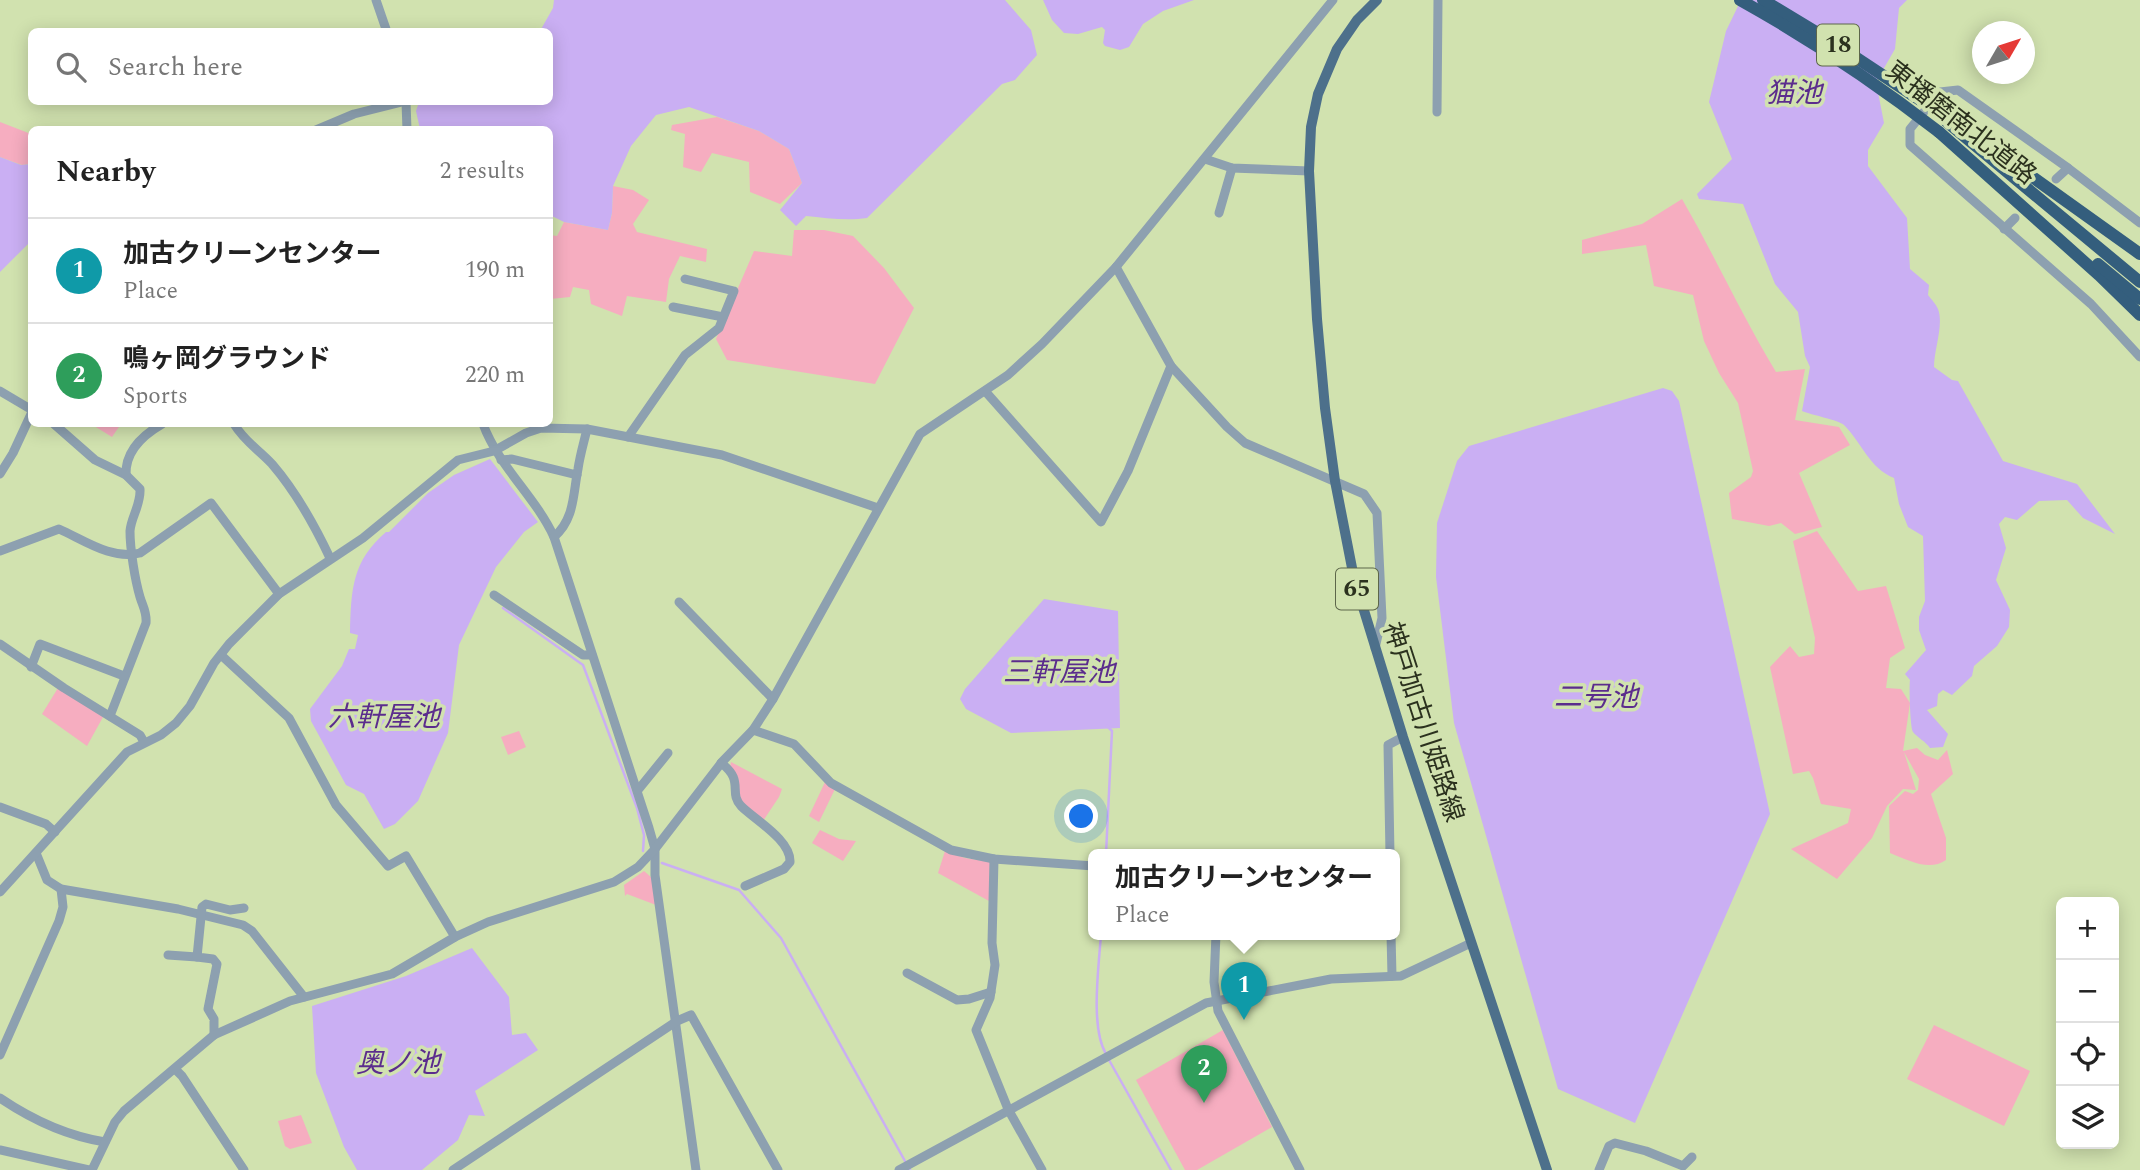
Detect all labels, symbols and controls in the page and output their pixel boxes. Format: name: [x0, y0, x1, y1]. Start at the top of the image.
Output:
north arrow: [1972, 21, 2035, 84]
road number: 18: [1817, 25, 1859, 66]
search box: [28, 28, 553, 105]
text: Search here: [108, 47, 243, 87]
icon: search: [52, 48, 90, 86]
street label: 東播磨南北道路: [1877, 51, 2045, 195]
water label: 猫池: [1766, 72, 1825, 115]
text: Nearby: [56, 149, 155, 195]
text: 2 results: [440, 154, 525, 189]
text: 加古クリーンセンター: [123, 234, 382, 274]
text: 1: [73, 253, 85, 288]
text: 190 m: [465, 253, 525, 288]
text: Place: [123, 274, 178, 309]
text: 鳴ヶ岡グラウンド: [123, 339, 331, 379]
text: 2: [73, 358, 85, 393]
text: 220 m: [465, 358, 525, 393]
text: Sports: [123, 379, 188, 414]
road number: 65: [1336, 568, 1378, 610]
street label: 神戸加古川姫路線: [1372, 617, 1474, 827]
water label: 三軒屋池: [1003, 651, 1118, 694]
water label: 二号池: [1554, 676, 1641, 719]
water label: 六軒屋池: [328, 696, 443, 739]
your location: [1064, 799, 1098, 833]
popup: [1088, 849, 1400, 940]
text: 加古クリーンセンター: [1115, 858, 1373, 898]
map controls: [2056, 897, 2119, 1149]
button: +: [2056, 897, 2119, 960]
text: Place: [1115, 898, 1169, 933]
button: −: [2056, 960, 2119, 1023]
pin: 1: [1221, 962, 1267, 1020]
button: locate: [2056, 1023, 2119, 1086]
water label: 奥ノ池: [356, 1042, 443, 1085]
pin: 2: [1181, 1045, 1227, 1103]
button: layers: [2056, 1086, 2119, 1149]

